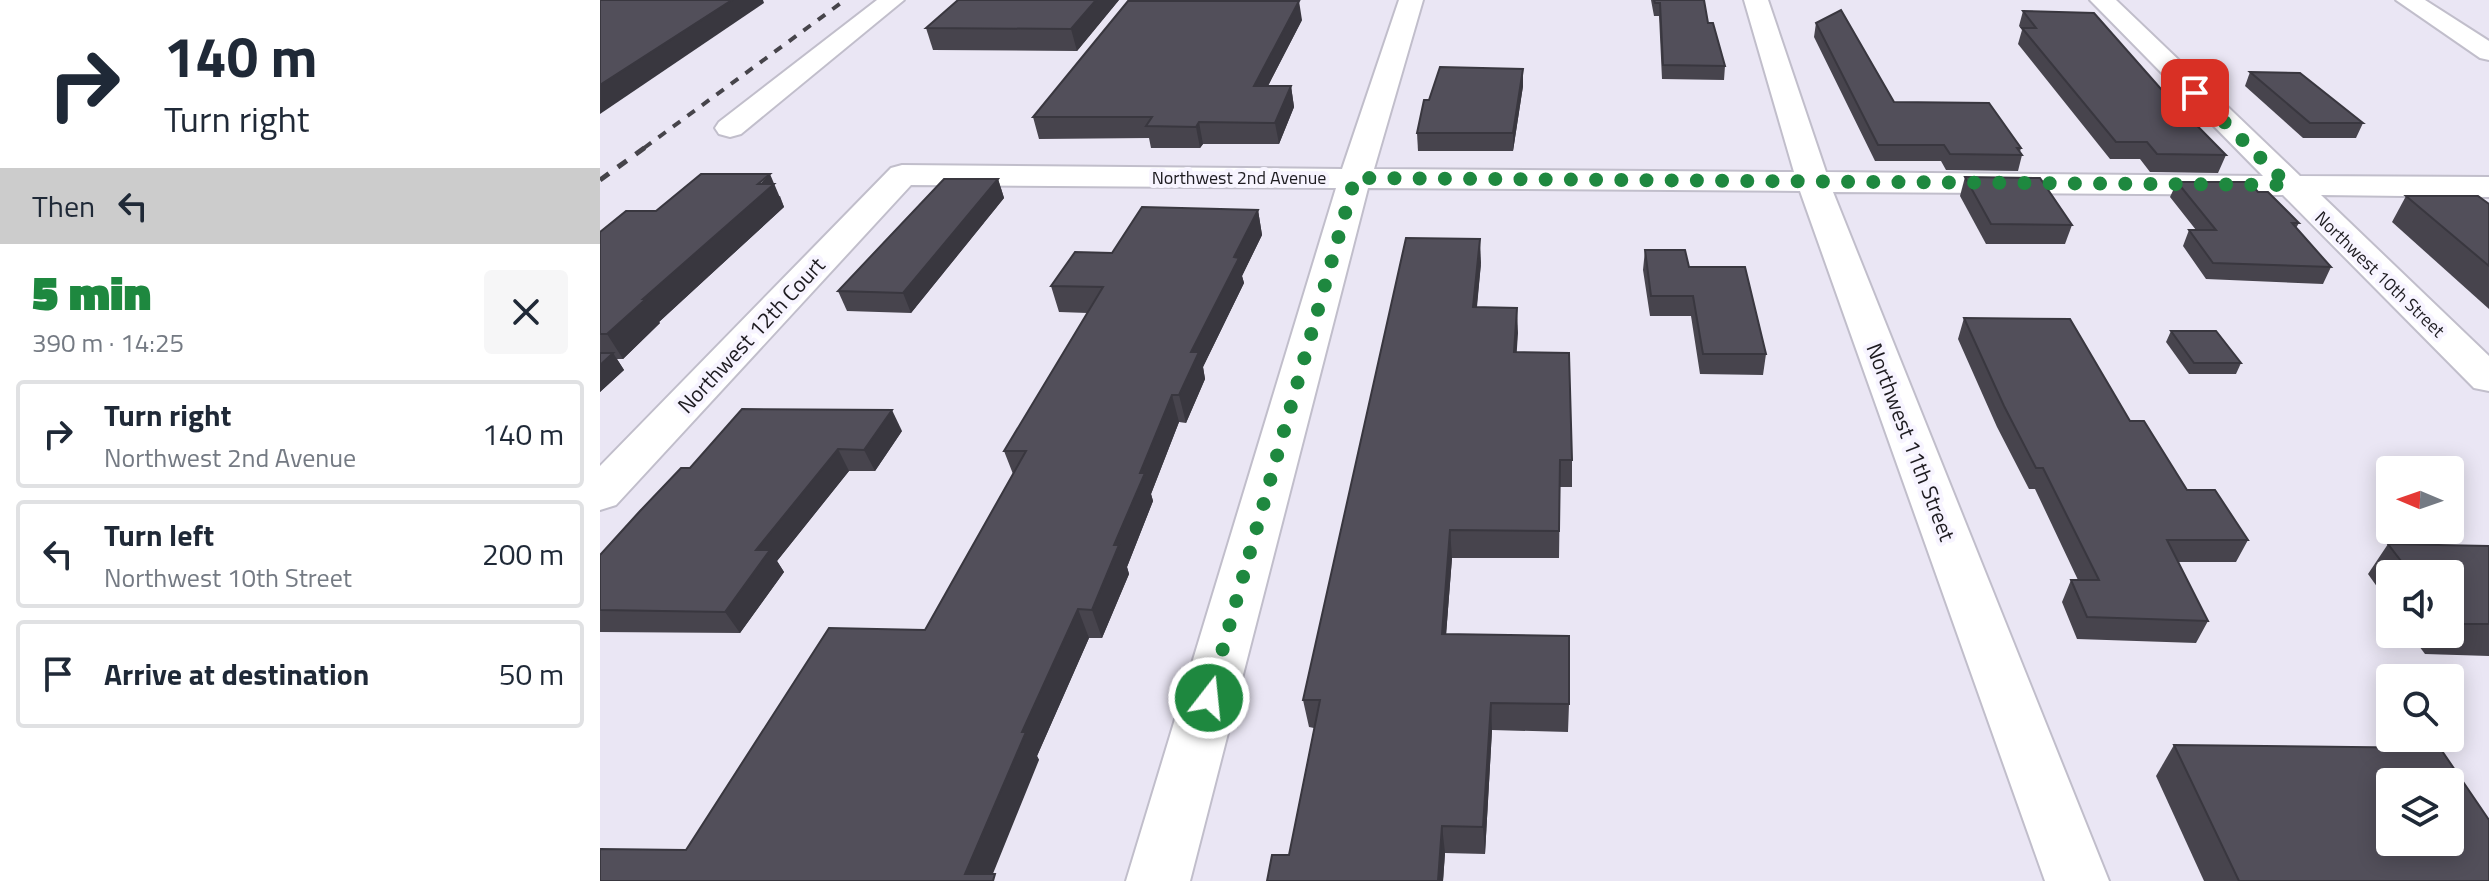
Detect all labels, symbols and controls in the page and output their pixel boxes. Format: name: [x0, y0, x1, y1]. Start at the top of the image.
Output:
text: 140 m: [164, 14, 317, 99]
icon: right: [32, 32, 136, 136]
pin: [2161, 59, 2229, 127]
icon: arrive: [2173, 71, 2217, 115]
text: Turn right: [164, 91, 309, 146]
street label: Northwest 2nd Avenue: [1152, 164, 1326, 191]
text: Then: [32, 183, 95, 229]
icon: left: [111, 184, 155, 228]
street label: Northwest 10th Street: [2309, 205, 2452, 344]
street label: Northwest 12th Court: [669, 249, 833, 421]
text: 5 min: [32, 256, 151, 329]
button: close: [484, 270, 568, 354]
text: 390 m · 14:25: [32, 323, 184, 362]
street label: Northwest 11th Street: [1858, 338, 1965, 546]
text: Turn right: [104, 392, 232, 438]
text: 140 m: [482, 411, 564, 457]
icon: right: [36, 412, 80, 456]
text: Northwest 2nd Avenue: [104, 438, 356, 477]
north arrow: [2376, 456, 2464, 544]
map controls: [2376, 456, 2464, 856]
text: Turn left: [104, 512, 214, 558]
text: 200 m: [482, 531, 564, 577]
icon: left: [36, 532, 80, 576]
text: Northwest 10th Street: [104, 558, 352, 597]
button: sound: [2376, 560, 2464, 648]
text: Arrive at destination: [104, 651, 369, 697]
text: 50 m: [499, 651, 564, 697]
icon: arrive: [36, 652, 80, 696]
position arrow: [1167, 656, 1251, 740]
button: search: [2376, 664, 2464, 752]
button: layers: [2376, 768, 2464, 856]

